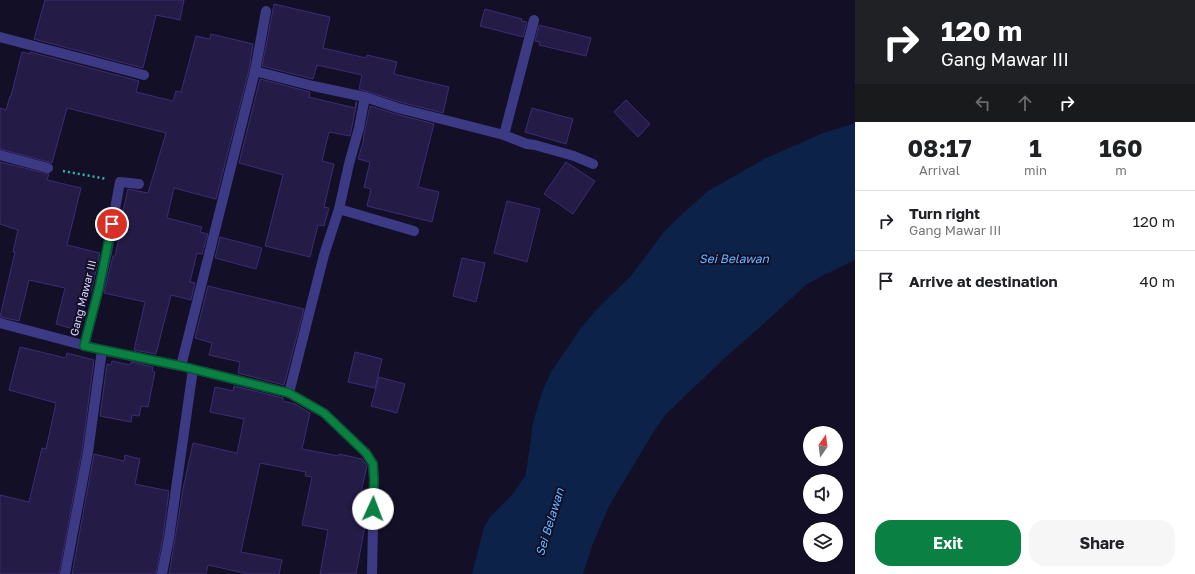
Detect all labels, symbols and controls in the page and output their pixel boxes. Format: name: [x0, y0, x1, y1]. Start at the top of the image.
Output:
text: 120 m: [941, 14, 1022, 47]
icon: right: [875, 16, 927, 68]
text: Gang Mawar III: [941, 48, 1069, 70]
icon: left: [972, 92, 994, 114]
icon: ahead: [1014, 92, 1036, 114]
icon: right: [1056, 92, 1078, 114]
text: 08:17: [907, 133, 972, 162]
text: 1: [1029, 133, 1042, 162]
text: 160: [1099, 133, 1143, 162]
text: Arrival: [919, 162, 960, 178]
text: min: [1024, 162, 1047, 178]
text: m: [1115, 162, 1127, 178]
text: Turn right: [909, 204, 980, 222]
pin: [95, 207, 129, 241]
icon: right: [875, 210, 897, 232]
text: 120 m: [1133, 212, 1175, 230]
icon: arrive: [101, 213, 123, 235]
text: Gang Mawar III: [909, 222, 1001, 238]
water label: Sei Belawan: [699, 251, 770, 266]
street label: Gang Mawar III: [67, 258, 98, 337]
icon: arrive: [875, 270, 897, 292]
text: Arrive at destination: [909, 272, 1058, 290]
text: 40 m: [1140, 272, 1175, 290]
north arrow: [803, 426, 843, 466]
map controls: [803, 426, 843, 562]
button: sound: [803, 474, 843, 514]
water label: Sei Belawan: [532, 486, 567, 558]
position arrow: [352, 488, 394, 530]
button: Exit: [875, 520, 1021, 566]
button: Share: [1029, 520, 1175, 566]
button: layers: [803, 522, 843, 562]

